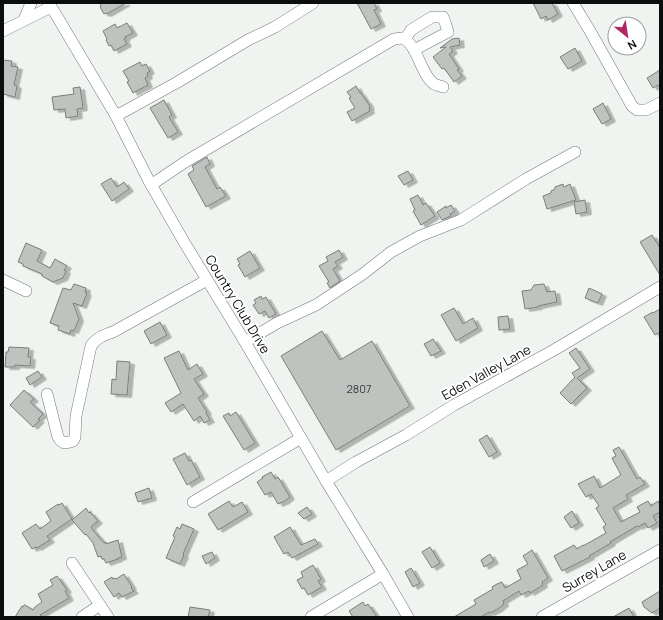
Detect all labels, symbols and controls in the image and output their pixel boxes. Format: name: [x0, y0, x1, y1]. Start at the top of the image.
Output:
north arrow: [607, 16, 647, 56]
text: N: [625, 37, 639, 54]
street label: Country Club Drive: [201, 251, 275, 357]
street label: Eden Valley Lane: [438, 340, 534, 404]
house number: 2807: [347, 381, 371, 396]
street label: Surrey Lane: [559, 545, 630, 597]

